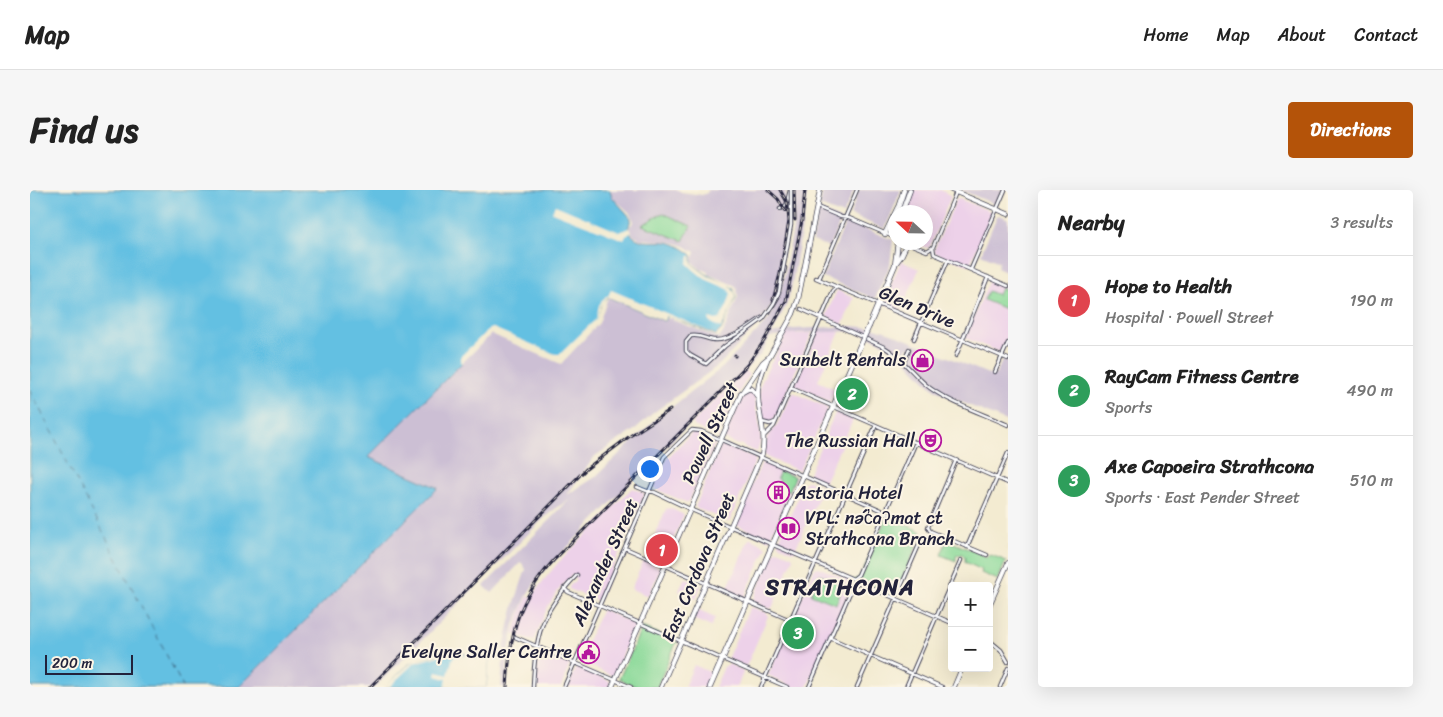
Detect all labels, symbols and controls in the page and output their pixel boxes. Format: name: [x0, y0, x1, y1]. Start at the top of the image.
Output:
text: Map: [25, 14, 69, 56]
text: Home: [1144, 19, 1189, 51]
text: Map: [1217, 19, 1250, 51]
text: About: [1278, 19, 1326, 51]
text: Contact: [1354, 19, 1418, 51]
text: Find us: [30, 99, 138, 161]
button: Directions: [1288, 102, 1413, 158]
text: Nearby: [1058, 204, 1124, 242]
north arrow: [888, 205, 933, 250]
text: 3 results: [1330, 208, 1393, 237]
text: Hope to Health: [1105, 270, 1232, 303]
street label: Glen Drive: [874, 277, 960, 338]
text: 1: [1071, 286, 1077, 315]
text: 190 m: [1350, 286, 1393, 315]
text: Hospital · Powell Street: [1105, 303, 1273, 332]
place label: Sunbelt Rentals: [780, 344, 907, 376]
shop icon: Sunbelt Rentals: [910, 348, 934, 372]
text: RayCam Fitness Centre: [1105, 360, 1299, 393]
pin: 2: [836, 375, 868, 413]
street label: Powell Street: [672, 376, 748, 489]
text: 2: [1069, 376, 1079, 405]
text: 490 m: [1347, 376, 1393, 405]
text: Sports: [1105, 393, 1152, 422]
place label: The Russian Hall: [785, 425, 916, 457]
theatre icon: The Russian Hall: [919, 429, 943, 453]
text: Axe Capoeira Strathcona: [1105, 450, 1314, 483]
your location: [637, 456, 663, 482]
text: 3: [1070, 466, 1078, 495]
text: 510 m: [1350, 466, 1393, 495]
place label: Astoria Hotel: [794, 477, 903, 509]
building icon: Astoria Hotel: [767, 481, 791, 505]
text: Sports · East Pender Street: [1105, 483, 1300, 512]
street label: East Cordova Street: [652, 487, 744, 647]
street label: Alexander Street: [562, 493, 647, 632]
place label: VPL: nə́c̓aʔmat ct Strathcona Branch: [805, 502, 955, 555]
library icon: VPL: nə́c̓aʔmat ct Strathcona Branch: [777, 516, 801, 540]
pin: 1: [646, 531, 678, 569]
district label: STRATHCONA: [764, 568, 915, 607]
map controls: [948, 582, 993, 672]
button: +: [948, 582, 993, 627]
pin: 3: [782, 614, 814, 652]
button: −: [948, 627, 993, 672]
place label: Evelyne Saller Centre: [401, 636, 572, 668]
public building icon: Evelyne Saller Centre: [576, 640, 600, 664]
text: 200 m: [52, 651, 92, 676]
scale bar: [45, 652, 132, 675]

